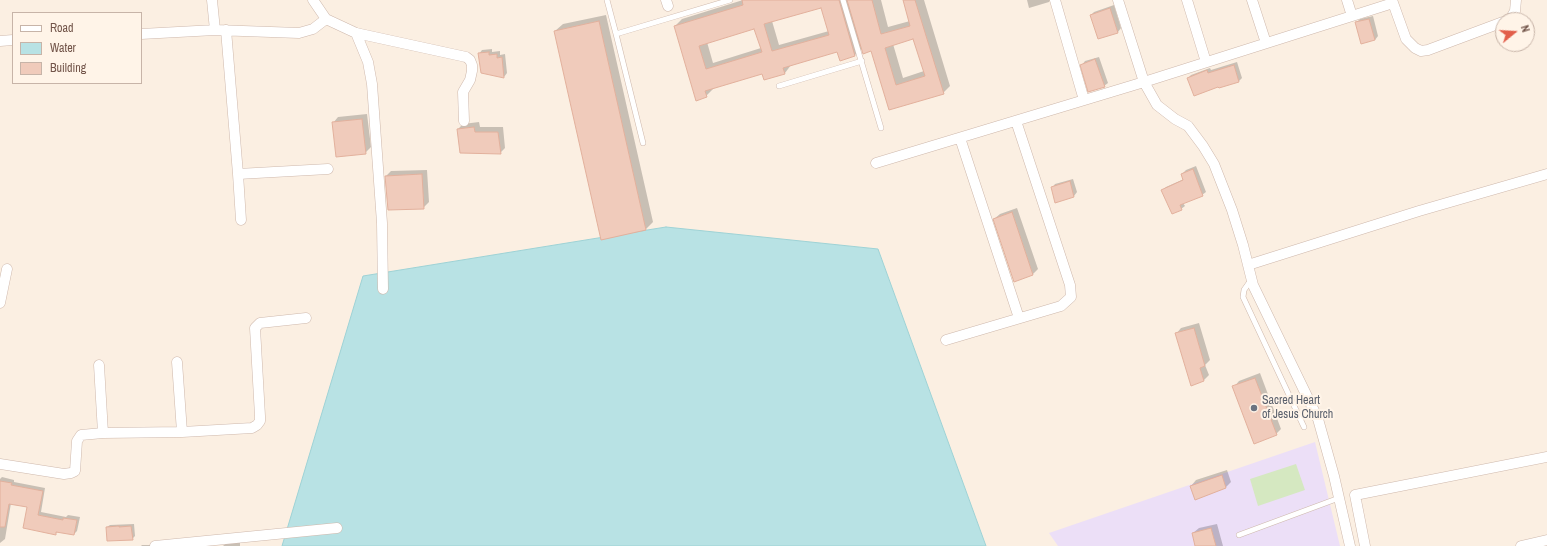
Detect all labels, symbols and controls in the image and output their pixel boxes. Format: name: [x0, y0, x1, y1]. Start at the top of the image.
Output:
legend: [12, 12, 142, 84]
north arrow: [1495, 12, 1535, 52]
text: Road: [50, 20, 74, 36]
text: N: [1518, 23, 1533, 34]
text: Water: [50, 40, 76, 56]
text: Building: [50, 60, 86, 76]
place label: Sacred Heart of Jesus Church: [1262, 394, 1333, 422]
marker: Sacred Heart of Jesus Church: [1249, 403, 1259, 413]

